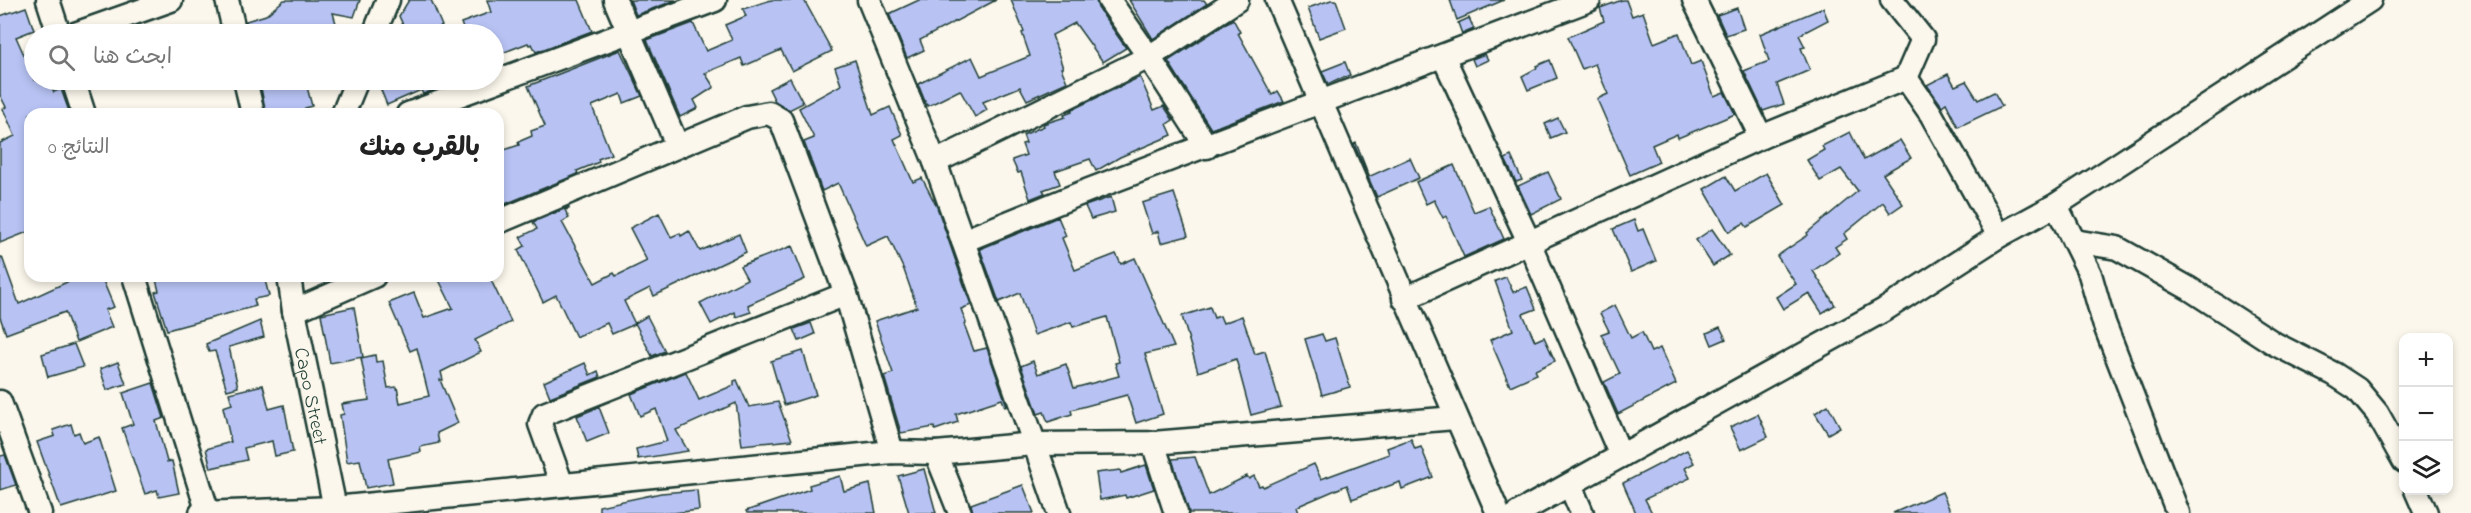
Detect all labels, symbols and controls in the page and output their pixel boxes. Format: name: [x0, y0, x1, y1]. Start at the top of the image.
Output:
search box: [24, 24, 504, 90]
icon: search: [45, 41, 78, 74]
text: ابحث هنا: [93, 42, 172, 74]
text: بالقرب منك: [359, 130, 480, 168]
text: النتائج: 0: [48, 134, 109, 163]
map controls: [2399, 333, 2453, 495]
button: +: [2399, 333, 2453, 387]
street label: Capo Street: [285, 345, 333, 448]
button: −: [2399, 387, 2453, 441]
button: layers: [2399, 441, 2453, 495]

